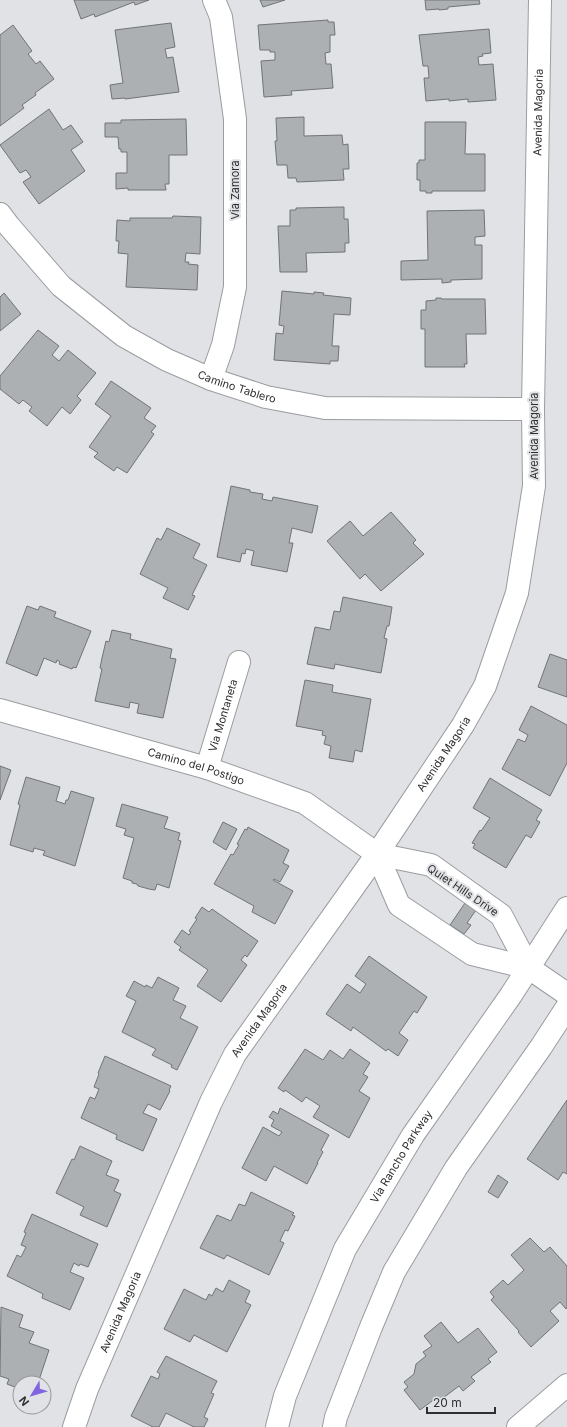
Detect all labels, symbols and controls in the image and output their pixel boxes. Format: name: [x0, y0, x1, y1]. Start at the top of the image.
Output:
street label: Avenida Magoria: [530, 69, 546, 156]
street label: Via Zamora: [228, 160, 242, 220]
street label: Camino Tablero: [196, 367, 277, 406]
street label: Avenida Magoria: [527, 392, 541, 480]
street label: Via Montaneta: [205, 677, 240, 753]
street label: Avenida Magoria: [414, 714, 473, 794]
street label: Camino del Postigo: [146, 745, 247, 788]
street label: Quiet Hills Drive: [425, 861, 501, 919]
street label: Avenida Magoria: [228, 981, 290, 1060]
street label: Via Rancho Parkway: [367, 1107, 435, 1205]
street label: Avenida Magoria: [97, 1269, 144, 1355]
north arrow: [12, 1375, 52, 1415]
scale bar: [427, 1389, 495, 1415]
text: N: [16, 1394, 32, 1409]
text: 20 m: [433, 1395, 462, 1410]

